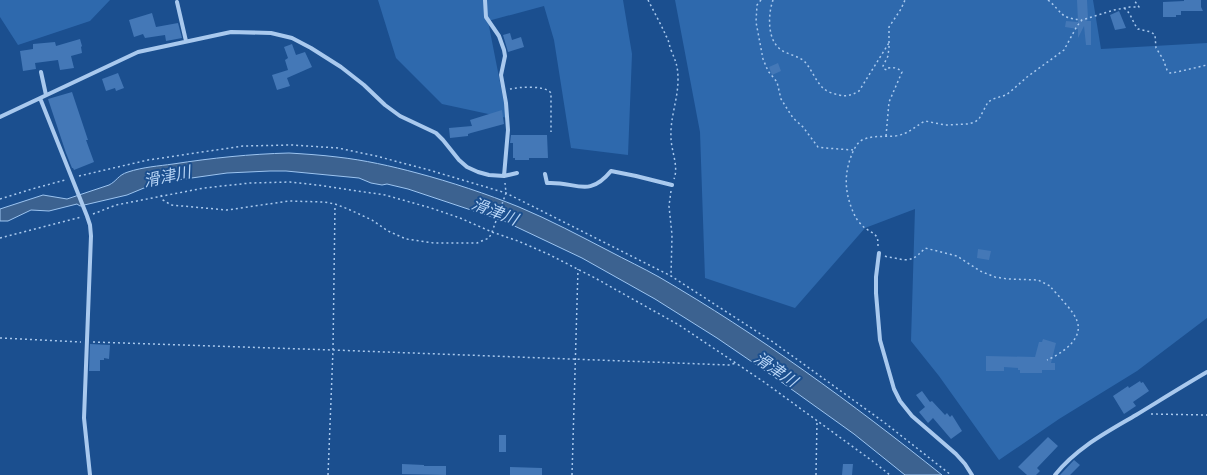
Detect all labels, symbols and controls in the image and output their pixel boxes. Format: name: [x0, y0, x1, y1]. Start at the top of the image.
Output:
water label: 滑津川: [141, 161, 195, 191]
water label: 滑津川: [469, 193, 523, 230]
water label: 滑津川: [751, 347, 803, 392]

